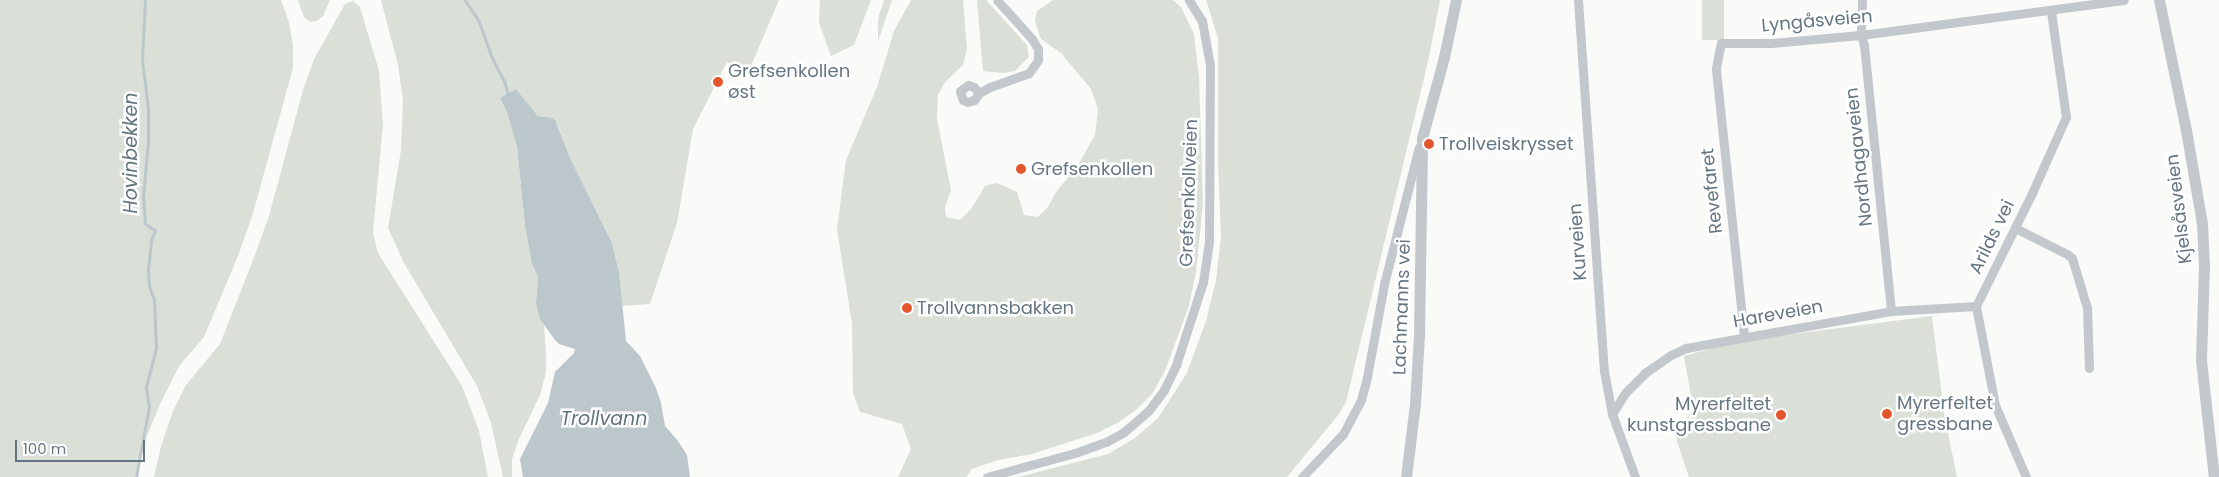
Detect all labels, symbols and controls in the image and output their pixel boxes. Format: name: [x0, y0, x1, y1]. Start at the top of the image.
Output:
street label: Lyngåsveien: [1761, 5, 1873, 37]
place label: Grefsenkollen øst: [728, 61, 850, 104]
marker: Grefsenkollen øst: [712, 76, 724, 88]
street label: Nordhagaveien: [1841, 87, 1877, 227]
water label: Hovinbekken: [120, 93, 142, 213]
street label: Grefsenkollveien: [1176, 119, 1202, 267]
place label: Trollveiskrysset: [1439, 133, 1574, 155]
marker: Trollveiskrysset: [1423, 138, 1435, 150]
street label: Revefaret: [1697, 147, 1727, 235]
street label: Kjelsåsveien: [2162, 153, 2196, 265]
place label: Grefsenkollen: [1031, 158, 1153, 180]
marker: Grefsenkollen: [1015, 163, 1027, 175]
street label: Arilds vei: [1965, 196, 2019, 278]
street label: Kurveien: [1565, 203, 1591, 281]
street label: Lachmanns vei: [1389, 239, 1415, 375]
street label: Hareveien: [1731, 295, 1825, 333]
place label: Trollvannsbakken: [917, 297, 1074, 319]
marker: Trollvannsbakken: [901, 302, 913, 314]
place label: Myrerfeltet gressbane: [1897, 393, 1993, 436]
place label: Myrerfeltet kunstgressbane: [1627, 394, 1771, 436]
water label: Trollvann: [561, 408, 647, 430]
marker: Myrerfeltet gressbane: [1881, 408, 1893, 420]
marker: Myrerfeltet kunstgressbane: [1775, 409, 1787, 421]
scale bar: [18, 430, 148, 462]
text: 100 m: [23, 438, 66, 459]

